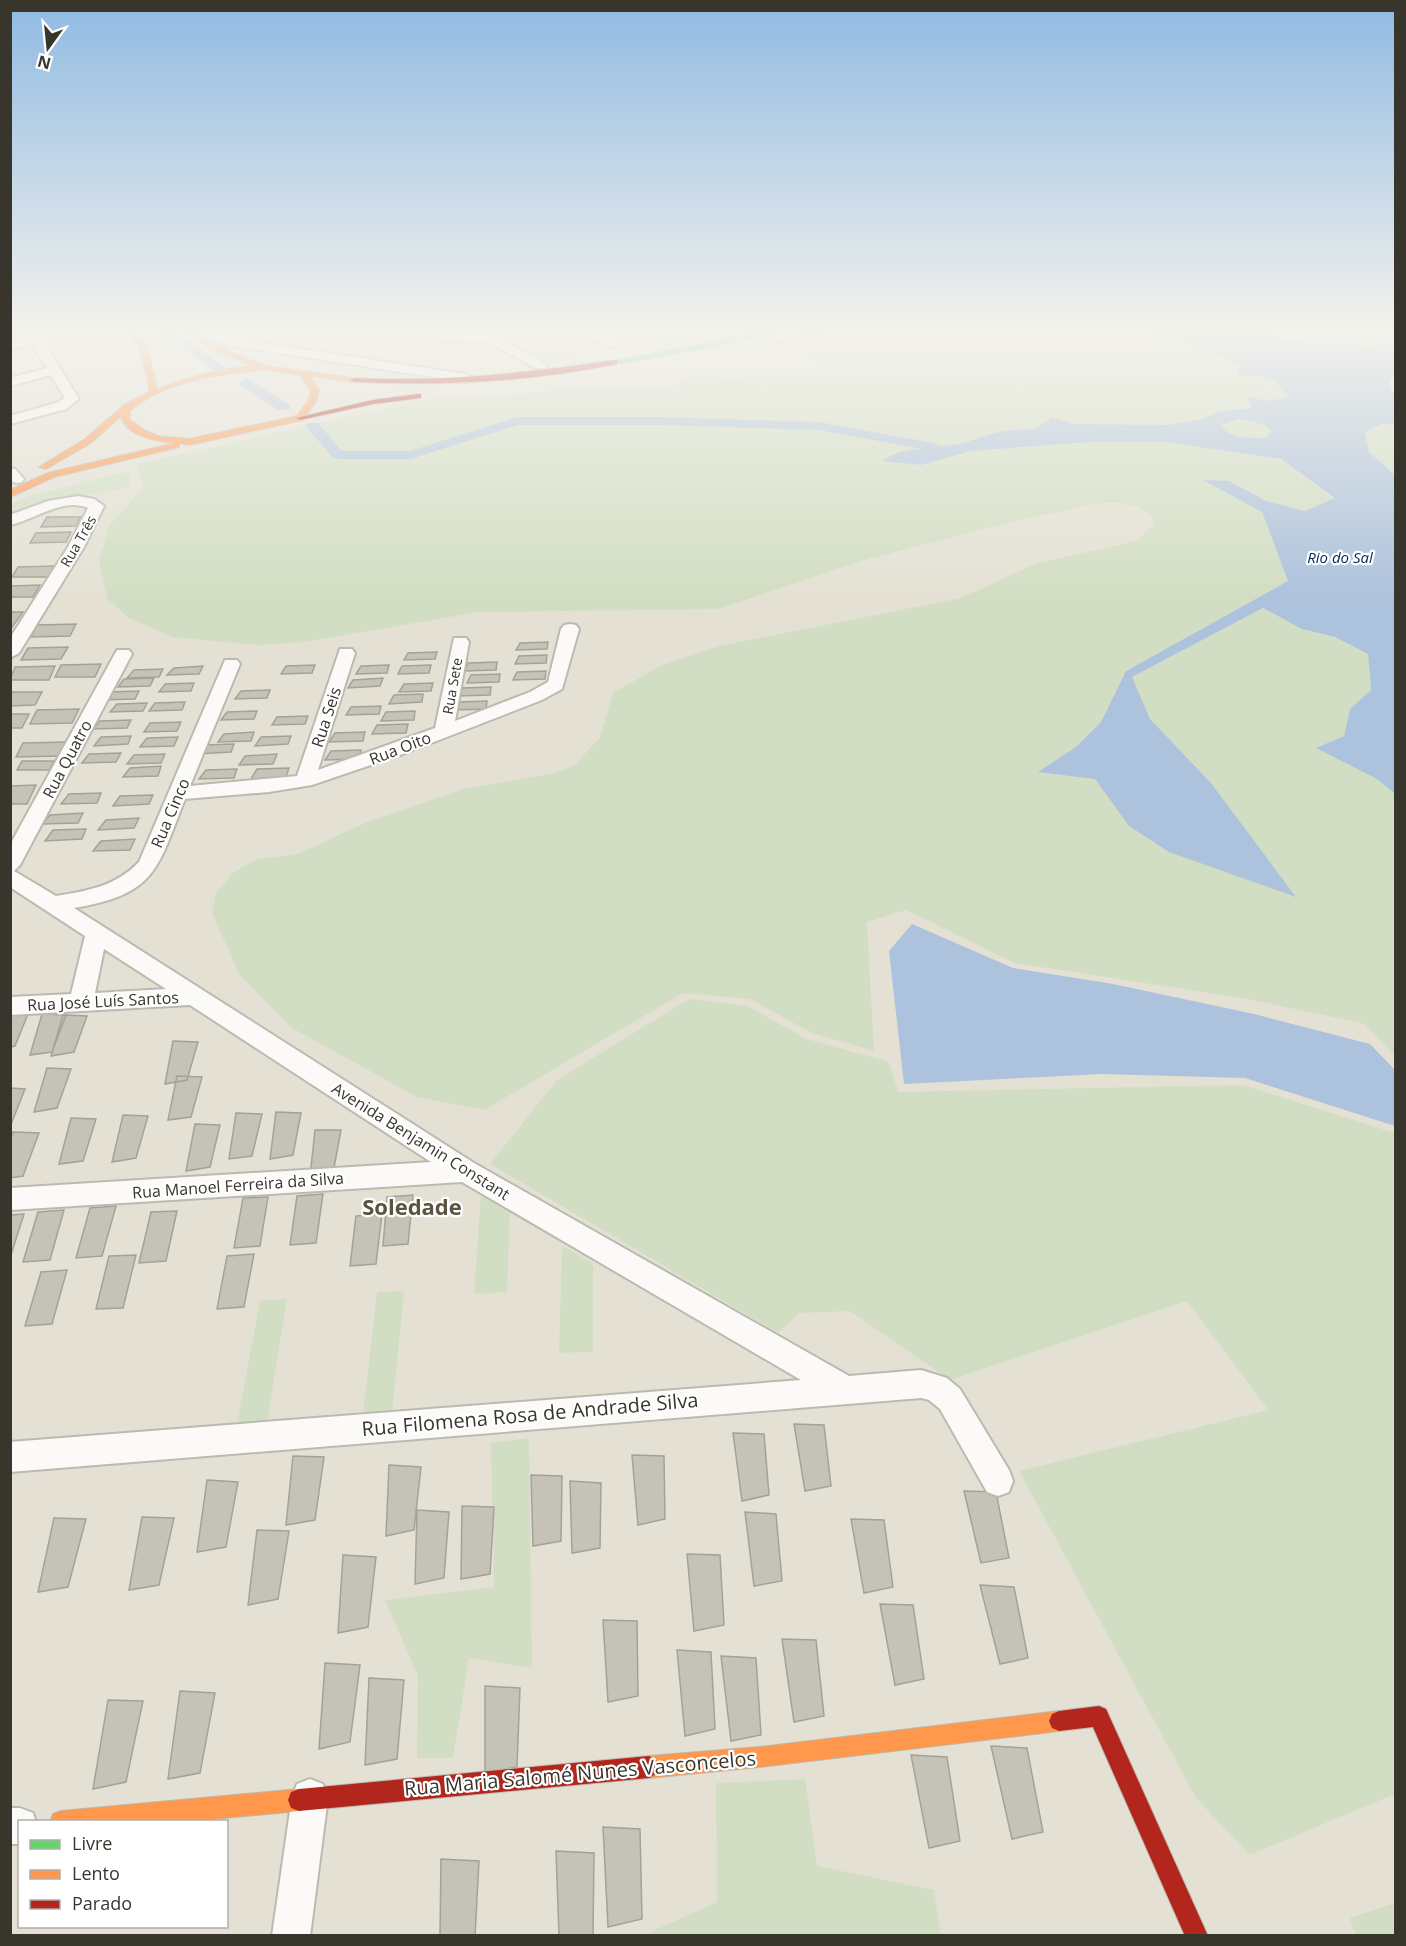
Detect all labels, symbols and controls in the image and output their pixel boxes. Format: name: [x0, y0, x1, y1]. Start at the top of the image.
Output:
north arrow: [18, 18, 78, 78]
text: N: [35, 50, 53, 75]
street label: Rua Três: [56, 511, 101, 570]
water label: Rio do Sal: [1307, 547, 1374, 567]
street label: Rua Sete: [438, 656, 466, 716]
street label: Rua Seis: [306, 684, 346, 750]
street label: Rua Quatro: [37, 716, 97, 802]
street label: Rua Oito: [366, 726, 434, 770]
street label: Rua Cinco: [145, 775, 195, 851]
street label: Rua José Luís Santos: [27, 986, 179, 1016]
street label: Avenida Benjamin Constant: [328, 1077, 514, 1205]
street label: Rua Manoel Ferreira da Silva: [131, 1167, 345, 1203]
district label: Soledade: [362, 1191, 462, 1221]
street label: Rua Filomena Rosa de Andrade Silva: [361, 1386, 699, 1442]
street label: Rua Maria Salomé Nunes Vasconcelos: [403, 1744, 757, 1802]
legend: [18, 1820, 228, 1928]
text: Livre: [72, 1831, 112, 1855]
text: Lento: [72, 1861, 120, 1885]
text: Parado: [72, 1891, 132, 1915]

